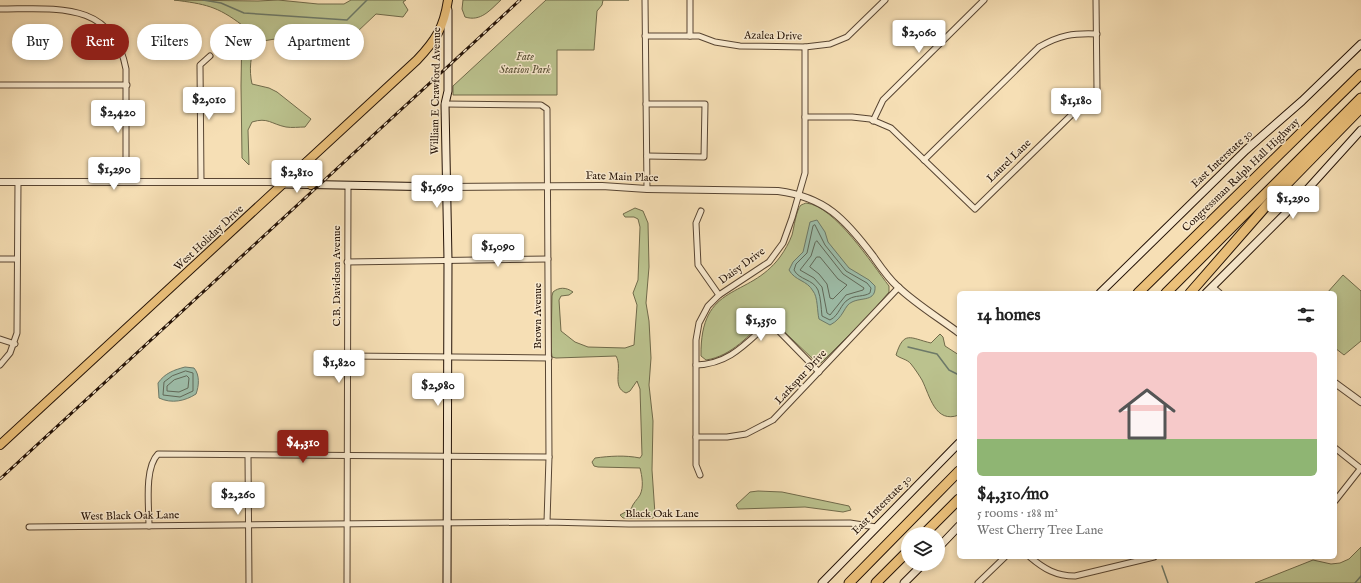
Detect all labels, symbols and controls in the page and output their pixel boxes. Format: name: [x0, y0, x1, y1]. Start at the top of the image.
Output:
pin: $2,060: [886, 20, 952, 54]
chip: Buy: [12, 24, 63, 60]
chip: Rent: [71, 24, 129, 60]
chip: Filters: [137, 24, 202, 60]
chip: New: [210, 24, 266, 60]
chip: Apartment: [274, 24, 364, 60]
text: $2,060: [901, 24, 937, 41]
street label: William E Crawford Avenue: [428, 27, 444, 155]
street label: Azalea Drive: [743, 28, 802, 44]
park label: Fate Station Park: [499, 50, 551, 77]
pin: $2,010: [176, 87, 242, 121]
pin: $1,180: [1043, 88, 1109, 122]
text: $2,010: [192, 91, 226, 108]
text: $1,180: [1060, 92, 1092, 109]
pin: $2,420: [85, 100, 151, 134]
text: $2,420: [100, 104, 136, 121]
street label: Congressman Ralph Hall Highway: [1179, 115, 1303, 235]
street label: East Interstate 30: [1188, 127, 1256, 191]
street label: Laurel Lane: [984, 136, 1034, 186]
pin: $1,290: [81, 157, 147, 191]
pin: $2,810: [264, 160, 330, 194]
text: $1,290: [97, 161, 131, 178]
text: $2,810: [280, 164, 314, 181]
street label: Fate Main Place: [585, 169, 659, 185]
pin: $1,690: [404, 175, 470, 209]
text: $1,690: [420, 179, 454, 196]
pin: $1,290: [1260, 186, 1326, 220]
text: $1,290: [1276, 190, 1310, 207]
street label: West Holiday Drive: [171, 202, 247, 274]
street label: C.B. Davidson Avenue: [330, 226, 344, 326]
pin: $1,090: [465, 234, 531, 268]
text: $1,090: [481, 238, 515, 255]
street label: Daisy Drive: [716, 245, 768, 287]
street label: Brown Avenue: [531, 283, 545, 349]
icon: filters: [1295, 304, 1317, 326]
text: 14 homes: [977, 305, 1040, 326]
pin: $1,350: [728, 308, 794, 342]
text: $1,350: [745, 312, 777, 329]
street label: Larkspur Drive: [772, 347, 830, 407]
pin: $1,820: [306, 350, 372, 384]
text: $1,820: [322, 354, 356, 371]
pin: $2,980: [405, 373, 471, 407]
text: $2,980: [421, 377, 455, 394]
icon: home: [1111, 378, 1183, 450]
pin: $4,310: [270, 430, 336, 464]
text: $4,310: [286, 434, 320, 451]
street label: East Interstate 30: [849, 472, 915, 538]
pin: $2,260: [205, 482, 271, 516]
text: $4,310/mo: [977, 484, 1049, 505]
text: $2,260: [221, 486, 255, 503]
text: 5 rooms · 188 m²: [977, 505, 1058, 522]
street label: Black Oak Lane: [625, 507, 699, 521]
street label: West Black Oak Lane: [81, 508, 179, 524]
text: West Cherry Tree Lane: [977, 522, 1103, 539]
map controls: [901, 527, 945, 571]
button: layers: [901, 527, 945, 571]

